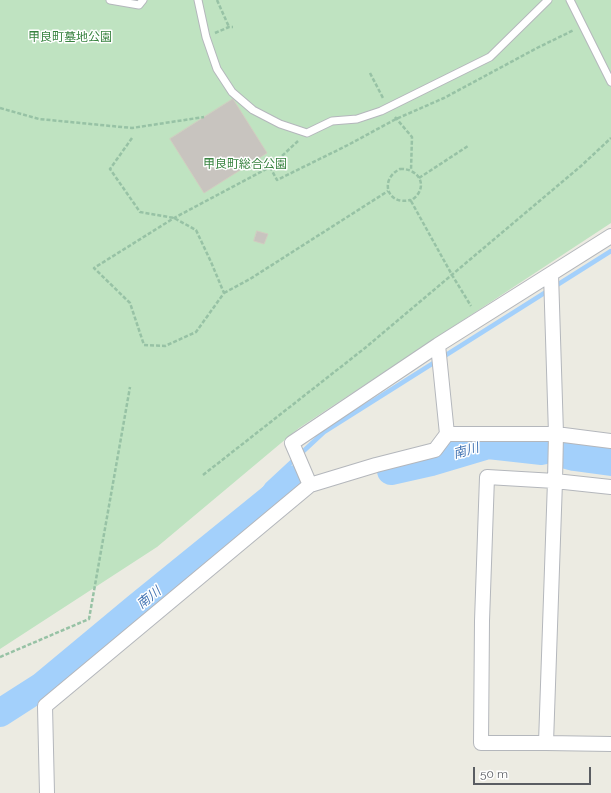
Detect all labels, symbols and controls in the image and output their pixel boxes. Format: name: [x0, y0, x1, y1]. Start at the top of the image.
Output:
park label: 甲良町墓地公園: [28, 30, 112, 44]
park label: 甲良町総合公園: [203, 157, 287, 171]
water label: 南川: [451, 440, 481, 462]
water label: 南川: [134, 584, 164, 612]
scale bar: [475, 759, 593, 785]
text: 50 m: [480, 767, 508, 781]

